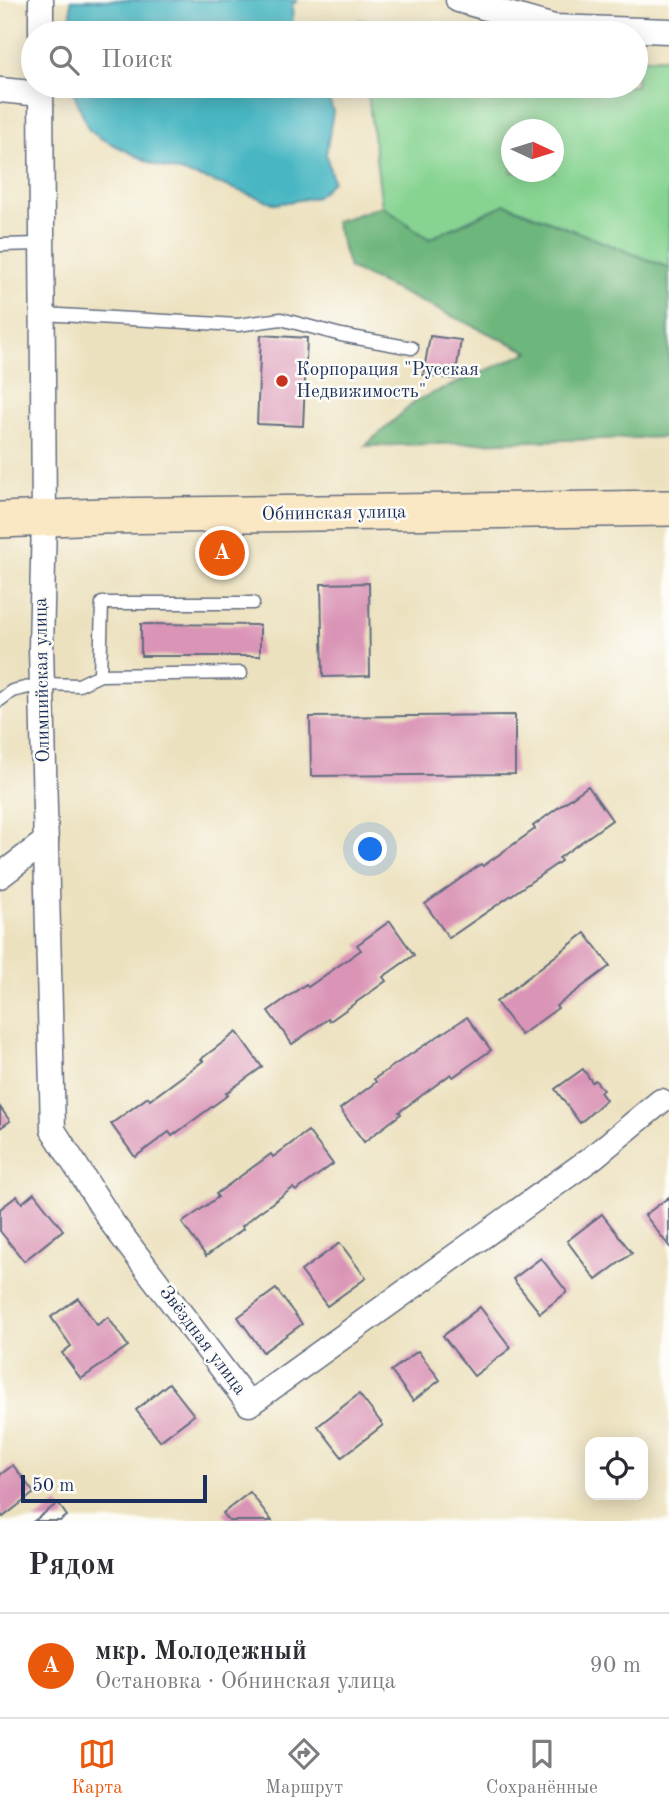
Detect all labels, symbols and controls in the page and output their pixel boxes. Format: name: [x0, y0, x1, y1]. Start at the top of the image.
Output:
search box: [21, 21, 648, 98]
icon: search: [45, 41, 83, 79]
text: Поиск: [101, 47, 173, 73]
north arrow: [501, 119, 564, 182]
place label: Корпорация "Русская Недвижимость": [296, 361, 479, 402]
marker: Корпорация "Русская Недвижимость": [274, 373, 290, 389]
street label: Обнинская улица: [261, 503, 407, 525]
pin: A: [199, 527, 245, 579]
street label: Олимпийская улица: [32, 597, 54, 763]
your location: [353, 832, 387, 866]
street label: Звёздная улица: [155, 1283, 249, 1399]
map controls: [585, 1437, 648, 1500]
button: locate: [585, 1437, 648, 1500]
scale bar: [21, 1472, 206, 1504]
text: 50 m: [32, 1477, 74, 1496]
text: Рядом: [28, 1551, 115, 1581]
text: мкр. Молодежный: [95, 1639, 307, 1665]
text: A: [42, 1654, 60, 1677]
text: 90 m: [590, 1654, 641, 1677]
text: Остановка · Обнинская улица: [95, 1670, 396, 1693]
tab: Карта: [71, 1735, 123, 1800]
tab: Маршрут: [265, 1735, 343, 1800]
tab: Сохранённые: [486, 1735, 598, 1800]

